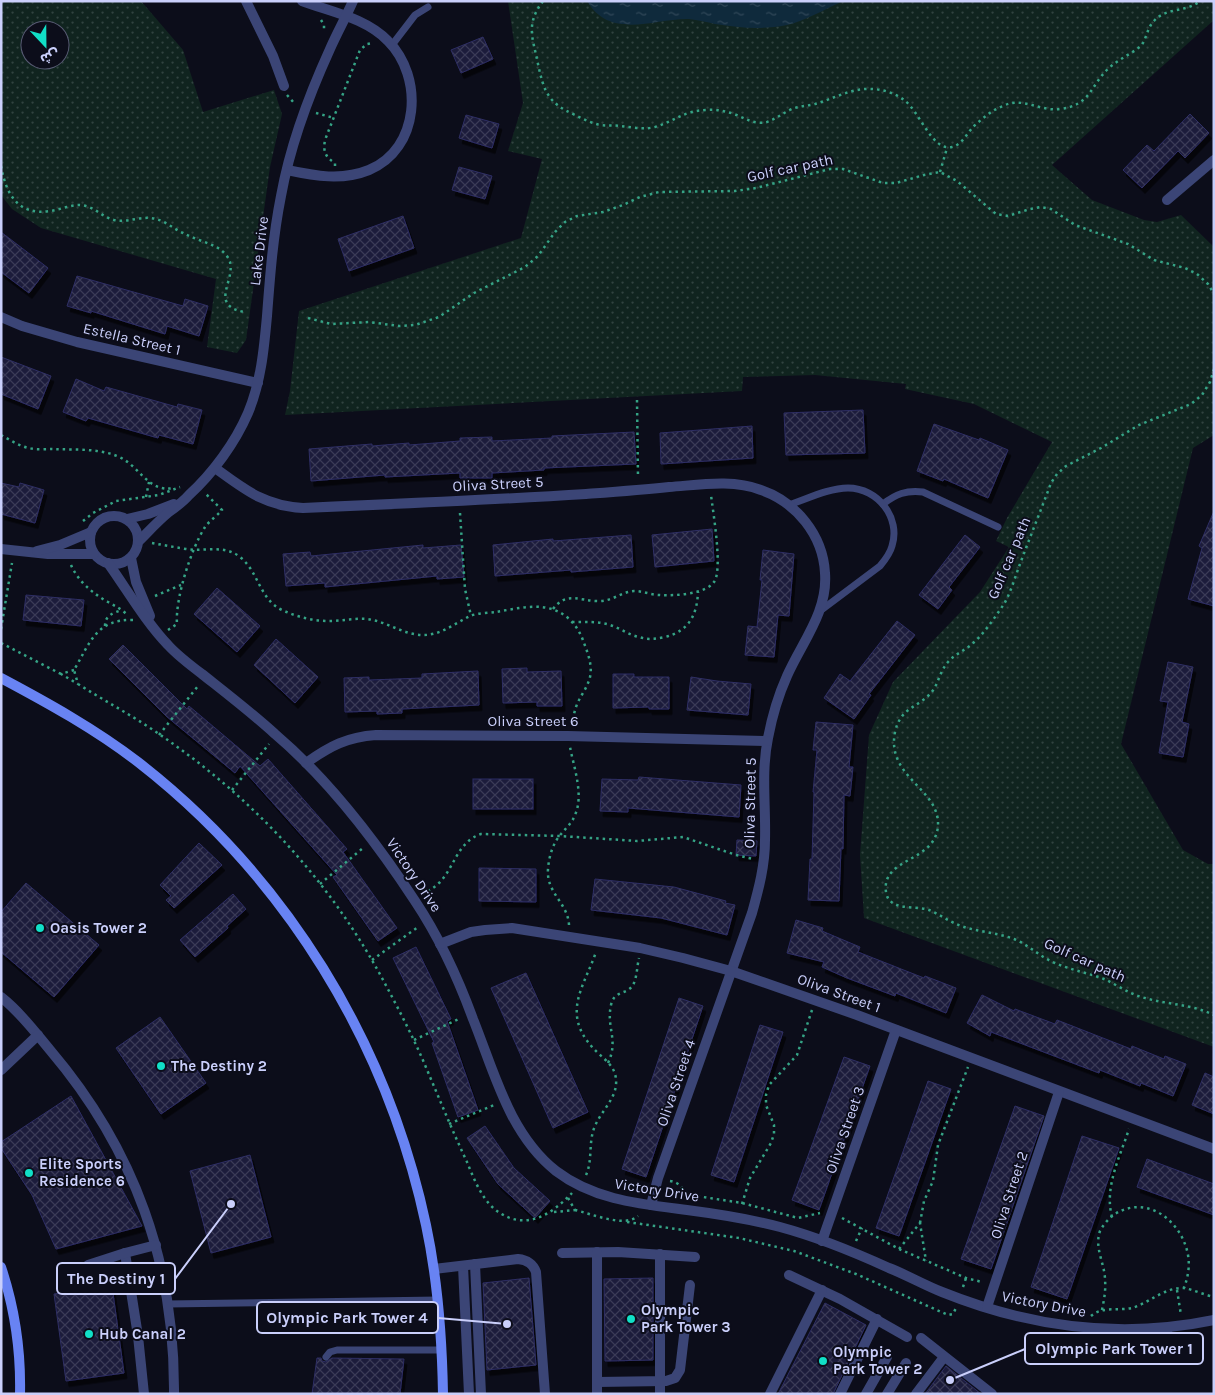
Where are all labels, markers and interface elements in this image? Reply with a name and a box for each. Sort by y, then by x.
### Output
north arrow [20,20,70,70]
text: ش [38,45,62,68]
street label: Golf car path [745,150,835,186]
street label: Lake Drive [246,215,272,287]
street label: Estella Street 1 [81,319,183,359]
street label: Oliva Street 5 [452,473,544,495]
street label: Golf car path [984,514,1034,602]
street label: Oliva Street 6 [487,712,579,730]
street label: Oliva Street 5 [740,757,760,849]
street label: Victory Drive [383,835,445,915]
place label: Oasis Tower 2 [50,919,147,937]
marker: Oasis Tower 2 [34,922,46,934]
street label: Golf car path [1041,934,1129,986]
street label: Oliva Street 1 [795,970,883,1016]
street label: Oliva Street 4 [653,1037,699,1129]
place label: The Destiny 2 [171,1057,267,1075]
marker: The Destiny 2 [155,1060,167,1072]
street label: Oliva Street 3 [822,1084,868,1176]
street label: Oliva Street 2 [986,1149,1032,1241]
place label: Elite Sports Residence 6 [39,1155,125,1190]
marker: Elite Sports Residence 6 [23,1167,35,1179]
street label: Victory Drive [613,1174,701,1206]
callout: The Destiny 1 [57,1263,175,1294]
text: The Destiny 1 [67,1269,165,1288]
street label: Victory Drive [1000,1287,1088,1321]
place label: Olympic Park Tower 3 [641,1301,730,1336]
callout: Olympic Park Tower 4 [257,1302,438,1333]
text: Olympic Park Tower 4 [266,1308,428,1327]
marker: Olympic Park Tower 3 [625,1313,637,1325]
place label: Hub Canal 2 [99,1325,186,1343]
marker: Hub Canal 2 [83,1328,95,1340]
callout: Olympic Park Tower 1 [1025,1333,1203,1364]
text: Olympic Park Tower 1 [1035,1339,1193,1358]
place label: Olympic Park Tower 2 [833,1343,922,1378]
marker: Olympic Park Tower 2 [817,1355,829,1367]

